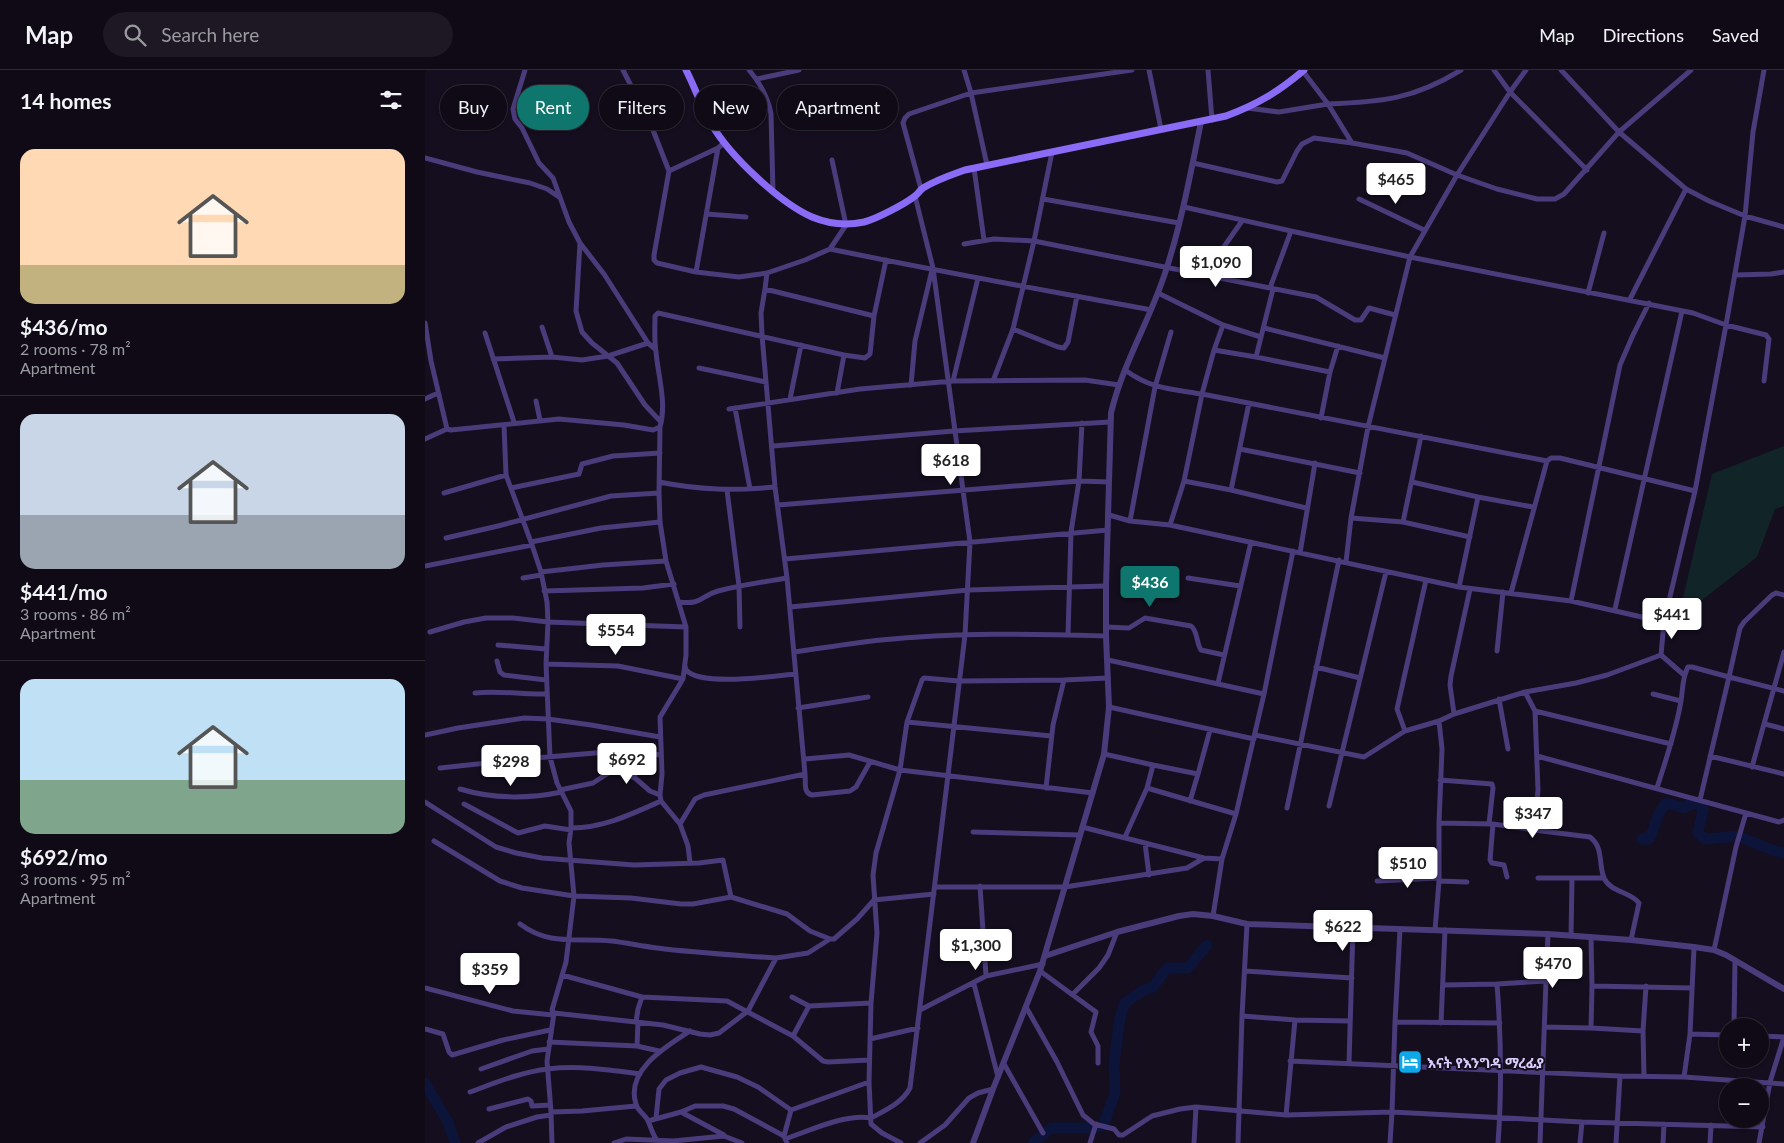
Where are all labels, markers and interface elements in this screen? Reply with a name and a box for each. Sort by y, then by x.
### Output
search box [103,12,453,57]
text: Map [25,20,73,49]
icon: search [121,21,149,49]
text: Search here [161,23,259,46]
text: Map [1539,24,1575,46]
text: Directions [1603,24,1684,46]
text: Saved [1712,24,1759,46]
chip: Buy [440,85,507,130]
chip: Rent [517,85,589,130]
chip: Filters [599,85,684,130]
chip: New [694,85,767,130]
chip: Apartment [777,85,898,130]
icon: filters [377,86,405,114]
text: 14 homes [20,88,111,113]
pin: $465 [1366,162,1426,205]
text: $465 [1377,169,1415,188]
icon: home [168,181,258,271]
pin: $1,090 [1175,246,1257,288]
text: $1,090 [1191,252,1241,271]
text: $436/mo [20,314,108,339]
text: 2 rooms · 78 m² [20,339,131,358]
text: Apartment [20,358,95,377]
pin: $618 [921,444,981,486]
icon: home [168,447,258,537]
text: $618 [932,450,970,469]
pin: $436 [1120,566,1180,608]
text: $436 [1131,572,1169,591]
text: $441/mo [20,579,108,604]
pin: $441 [1642,598,1702,640]
text: 3 rooms · 86 m² [20,604,131,623]
text: $441 [1653,604,1691,623]
pin: $554 [586,614,646,656]
text: $554 [597,620,635,639]
text: Apartment [20,623,95,642]
icon: home [168,712,258,802]
pin: $692 [597,742,657,785]
pin: $298 [481,744,541,787]
text: $692 [608,749,646,768]
text: $298 [492,751,530,770]
pin: $347 [1503,796,1563,839]
text: $347 [1514,803,1552,822]
text: $692/mo [20,844,108,869]
pin: $510 [1378,846,1438,889]
text: $510 [1389,853,1427,872]
text: 3 rooms · 95 m² [20,869,131,888]
text: Apartment [20,888,95,907]
pin: $622 [1313,910,1373,952]
text: $622 [1324,916,1362,935]
pin: $1,300 [935,928,1017,971]
text: $1,300 [951,935,1001,954]
pin: $470 [1523,946,1583,989]
pin: $359 [460,952,520,995]
text: $470 [1534,953,1572,972]
text: $359 [471,959,509,978]
map controls [1719,1018,1769,1128]
button: + [1719,1018,1769,1068]
hotel icon: እናት የእንግዳ ማረፊያ [1397,1049,1423,1075]
place label: እናት የእንግዳ ማረፊያ [1427,1054,1544,1071]
button: − [1719,1078,1769,1128]

